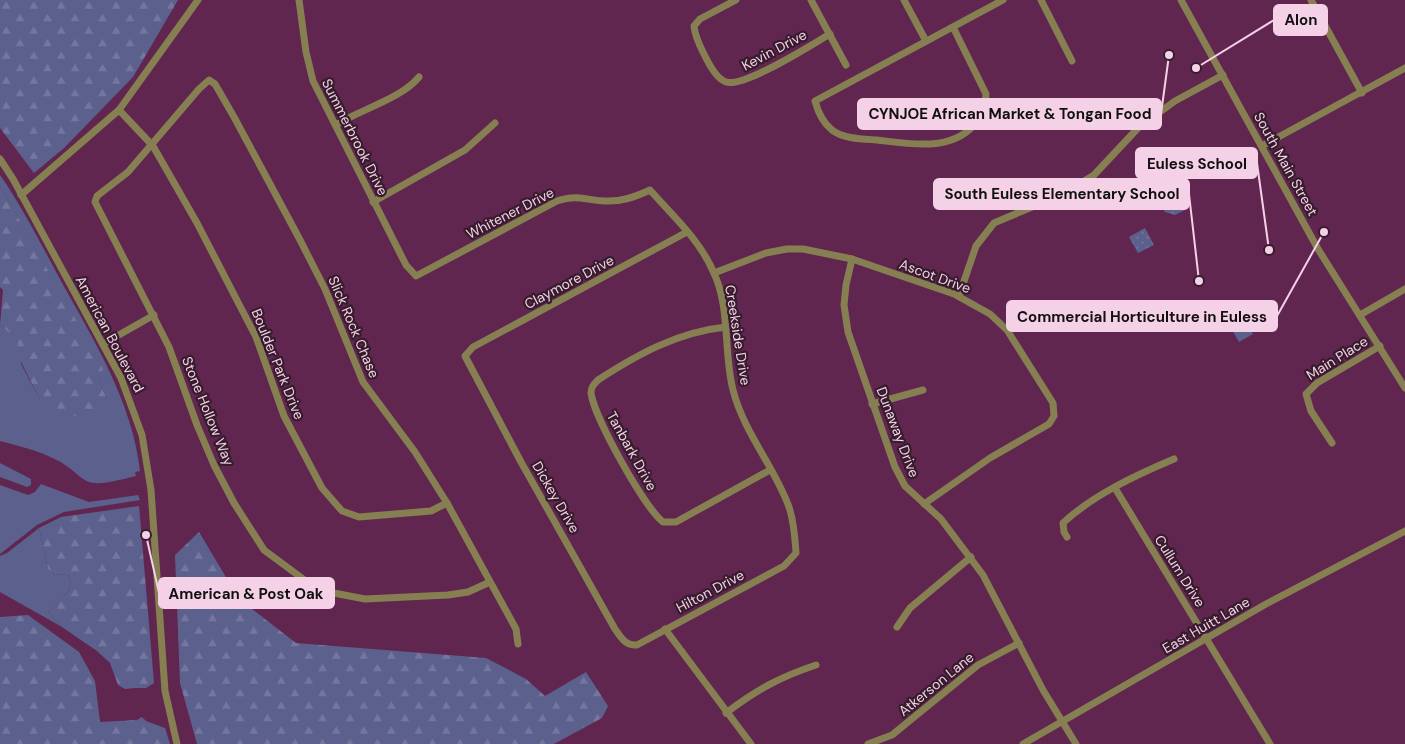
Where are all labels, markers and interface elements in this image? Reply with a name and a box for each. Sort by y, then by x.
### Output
callout: Alon [1274,5,1327,35]
text: Alon [1284,10,1318,30]
street label: Kevin Drive [738,25,810,75]
street label: Summerbrook Drive [318,76,392,198]
callout: CYNJOE African Market & Tongan Food [858,99,1161,129]
text: CYNJOE African Market & Tongan Food [868,104,1152,124]
street label: South Main Street [1250,109,1322,219]
callout: Euless School [1136,148,1257,178]
text: Euless School [1147,154,1247,174]
callout: South Euless Elementary School [934,179,1189,209]
street label: Whitener Drive [463,183,557,243]
text: South Euless Elementary School [944,184,1180,204]
street label: Claymore Drive [521,251,617,313]
street label: Ascot Drive [897,255,973,297]
street label: American Boulevard [72,273,148,395]
street label: Slick Rock Chase [324,273,384,381]
street label: Creekside Drive [721,283,755,387]
callout: Commercial Horticulture in Euless [1007,301,1277,331]
street label: Boulder Park Drive [248,306,308,422]
text: Commercial Horticulture in Euless [1017,307,1267,327]
street label: Main Place [1303,332,1371,384]
street label: Stone Hollow Way [178,354,238,468]
street label: Dunaway Drive [872,384,924,480]
street label: Tanbark Drive [603,408,661,494]
street label: Dickey Drive [528,458,584,536]
street label: Cullum Drive [1151,532,1209,610]
street label: Hilton Drive [673,566,747,616]
callout: American & Post Oak [159,578,334,608]
text: American & Post Oak [169,584,324,604]
street label: East Huitt Lane [1159,593,1253,657]
street label: Atkerson Lane [895,648,977,720]

